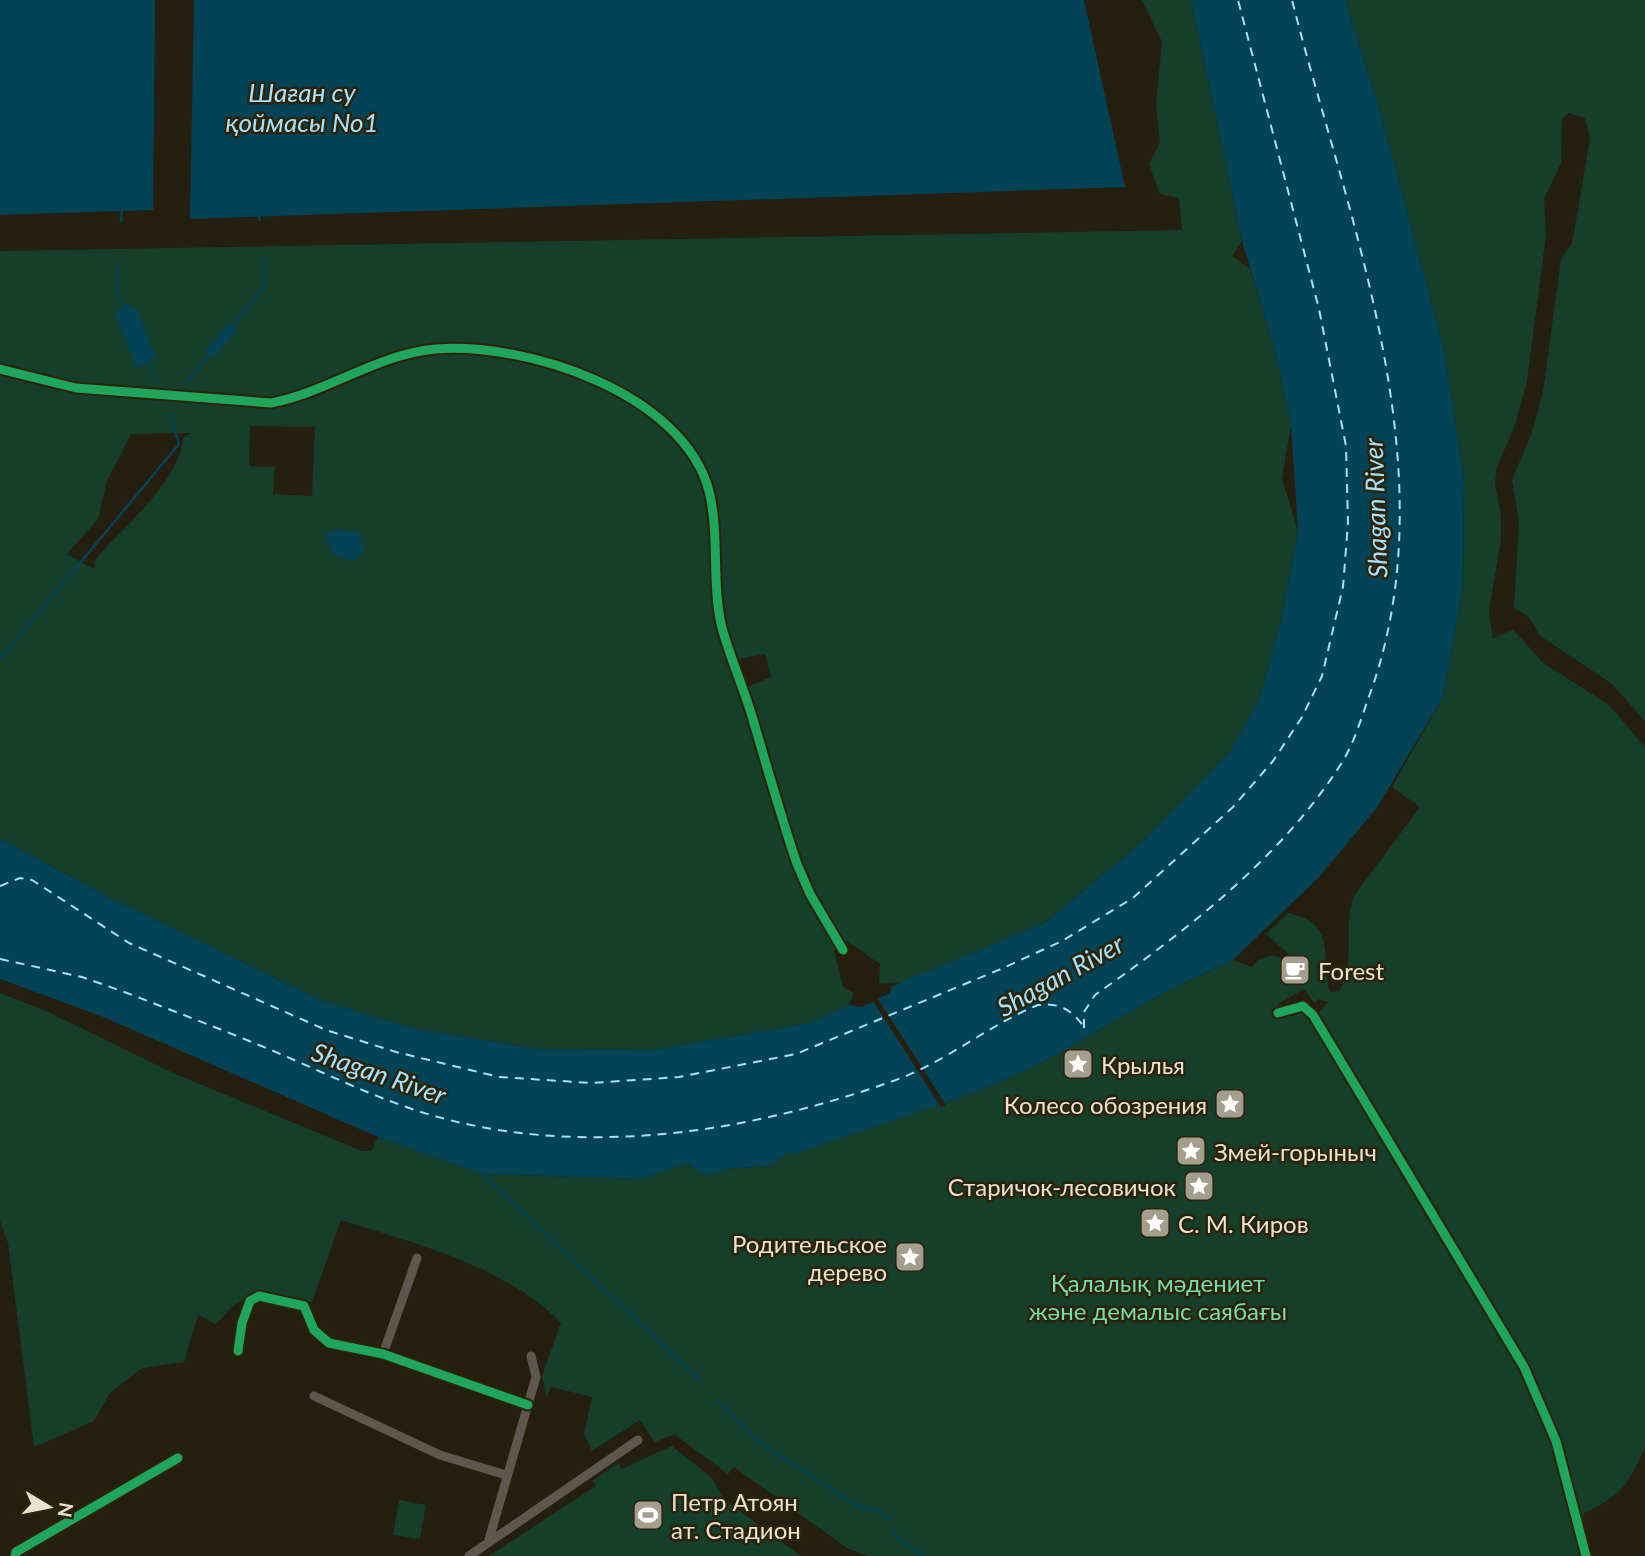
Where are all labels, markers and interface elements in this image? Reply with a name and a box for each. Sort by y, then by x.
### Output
water label: Шаған су қоймасы No1 [225,76,379,138]
water label: Shagan River [1357,436,1393,578]
water label: Shagan River [991,927,1130,1023]
cafe icon: Forest [1278,953,1312,987]
place label: Forest [1318,956,1384,985]
water label: Shagan River [308,1035,451,1111]
place icon: Крылья [1061,1047,1095,1081]
place label: Крылья [1101,1050,1185,1079]
place icon: Колесо обозрения [1213,1087,1247,1121]
place label: Колесо обозрения [1004,1090,1207,1119]
place icon: Змей-горыныч [1174,1134,1208,1168]
place label: Змей-горыныч [1214,1137,1377,1166]
place icon: Старичок-лесовичок [1182,1169,1216,1203]
place label: Старичок-лесовичок [948,1172,1177,1201]
place icon: С. М. Киров [1138,1206,1172,1240]
place label: С. М. Киров [1178,1209,1309,1238]
place label: Родительское дерево [732,1229,887,1286]
place icon: Родительское дерево [893,1240,927,1274]
park label: Қалалық мәдениет және демалыс саябағы [1029,1268,1287,1325]
north arrow [14,1472,84,1542]
place label: Петр Атоян ат. Стадион [671,1487,801,1544]
sports icon: Петр Атоян ат. Стадион [631,1498,665,1532]
text: N [54,1501,79,1519]

